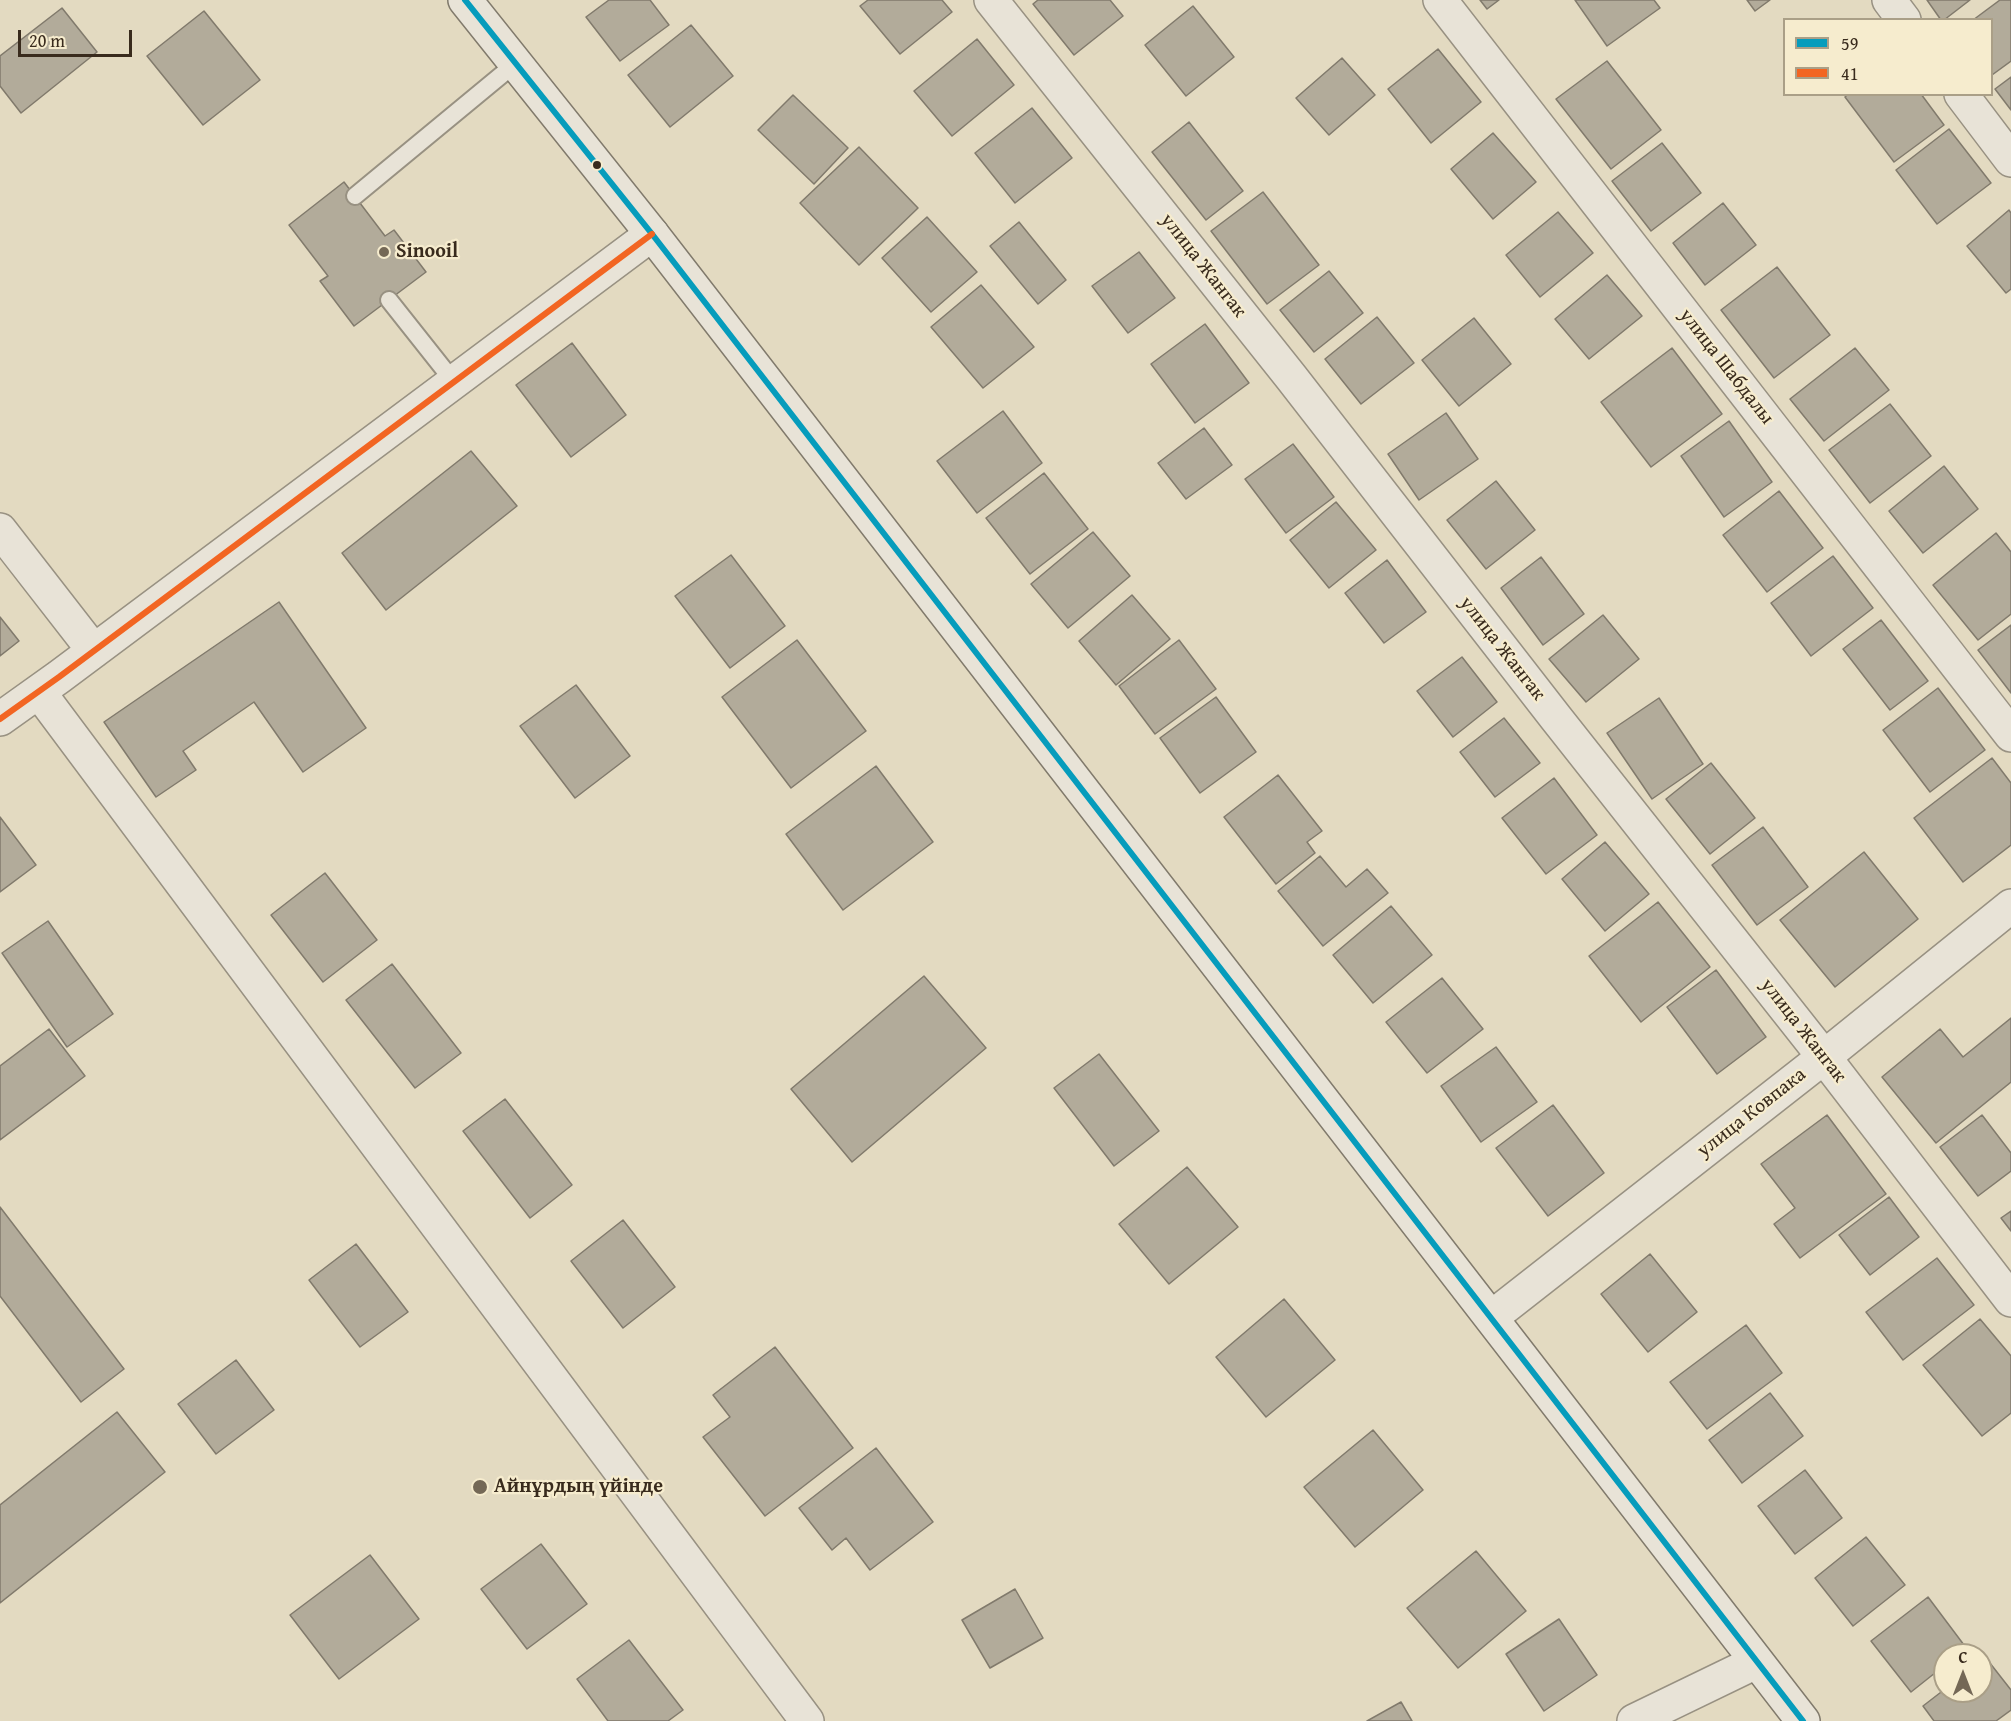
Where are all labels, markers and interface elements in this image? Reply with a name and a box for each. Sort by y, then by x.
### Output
scale bar [21,18,135,56]
legend [1783,18,1993,96]
text: 20 m [29,27,65,54]
text: 59 [1841,30,1858,57]
text: 41 [1841,60,1858,87]
unlabelled marker [591,159,603,171]
street label: улица Жангак [1155,209,1251,323]
place label: Sinooil [396,240,458,264]
marker: Sinooil [377,245,391,259]
street label: улица Шабдалы [1673,304,1779,430]
street label: улица Жангак [1454,592,1550,706]
street label: улица Жангак [1755,974,1851,1088]
street label: улица Ковпака [1693,1063,1811,1163]
place label: Айнұрдың үйінде [494,1475,663,1499]
marker: Айнұрдың үйінде [471,1478,489,1496]
north arrow [1933,1643,1993,1703]
text: С [1958,1645,1968,1669]

